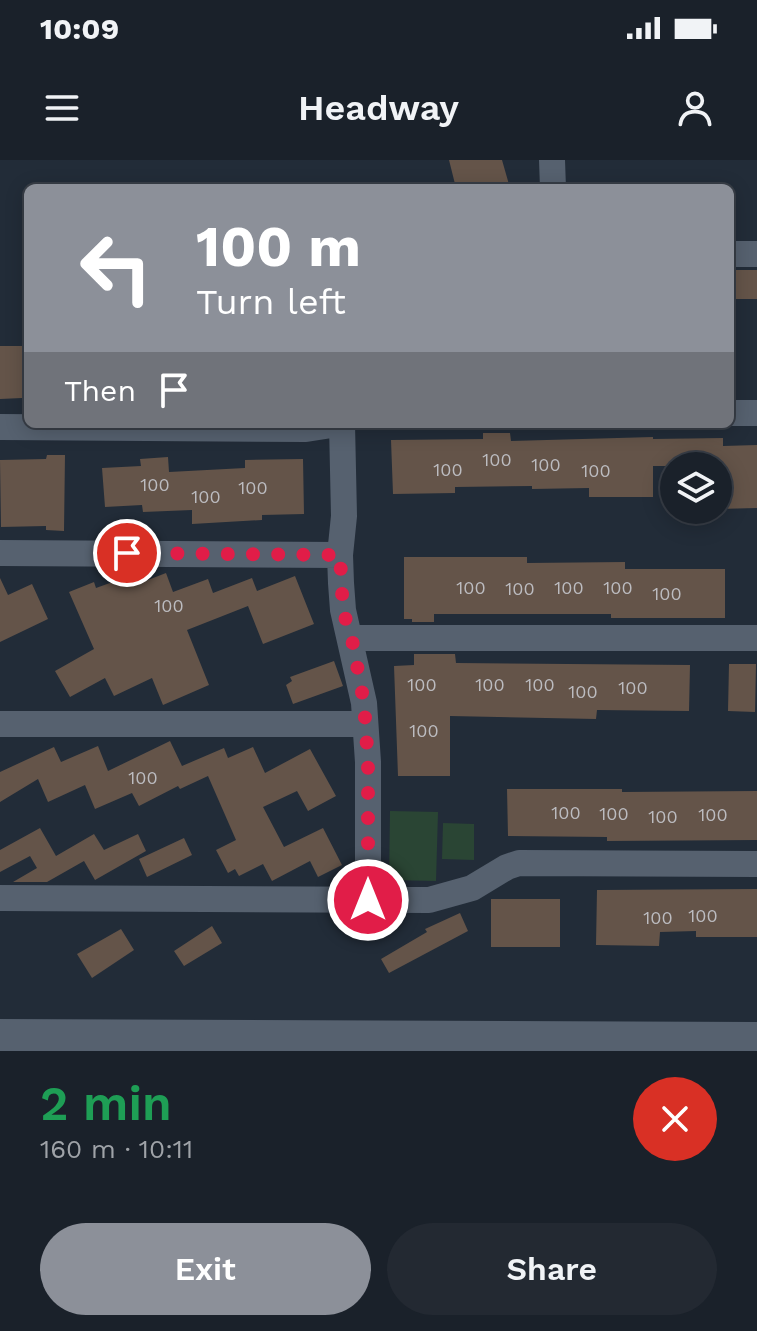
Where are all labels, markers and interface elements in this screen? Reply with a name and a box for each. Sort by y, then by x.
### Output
text: 10:09 [40,11,119,46]
icon: menu [40,86,84,130]
icon: person [673,86,717,130]
text: Headway [298,87,459,129]
text: 100 m [196,214,361,280]
icon: left [64,216,168,320]
text: Turn left [196,281,346,323]
icon: arrive [152,368,196,412]
text: Then [64,373,136,408]
house number: 100 [482,449,512,470]
map controls [660,452,732,524]
button: layers [660,452,732,524]
house number: 100 [531,454,561,475]
house number: 100 [433,459,463,480]
house number: 100 [581,460,611,481]
house number: 100 [140,474,170,495]
house number: 100 [238,477,268,498]
house number: 100 [191,486,221,507]
pin [93,519,161,587]
icon: arrive [105,531,149,575]
house number: 100 [456,577,486,598]
house number: 100 [554,577,584,598]
house number: 100 [603,577,633,598]
house number: 100 [505,578,535,599]
house number: 100 [652,583,682,604]
house number: 100 [154,595,184,616]
house number: 100 [407,674,437,695]
house number: 100 [475,674,505,695]
house number: 100 [525,674,555,695]
house number: 100 [618,677,648,698]
house number: 100 [568,681,598,702]
house number: 100 [409,720,439,741]
house number: 100 [128,767,158,788]
house number: 100 [551,802,581,823]
house number: 100 [599,803,629,824]
house number: 100 [698,804,728,825]
house number: 100 [648,806,678,827]
position arrow [326,858,410,942]
house number: 100 [688,905,718,926]
house number: 100 [643,907,673,928]
text: 2 min [40,1075,172,1132]
button: close [633,1077,717,1161]
text: 160 m · 10:11 [40,1134,193,1164]
button: Exit [40,1223,371,1315]
button: Share [387,1223,717,1315]

